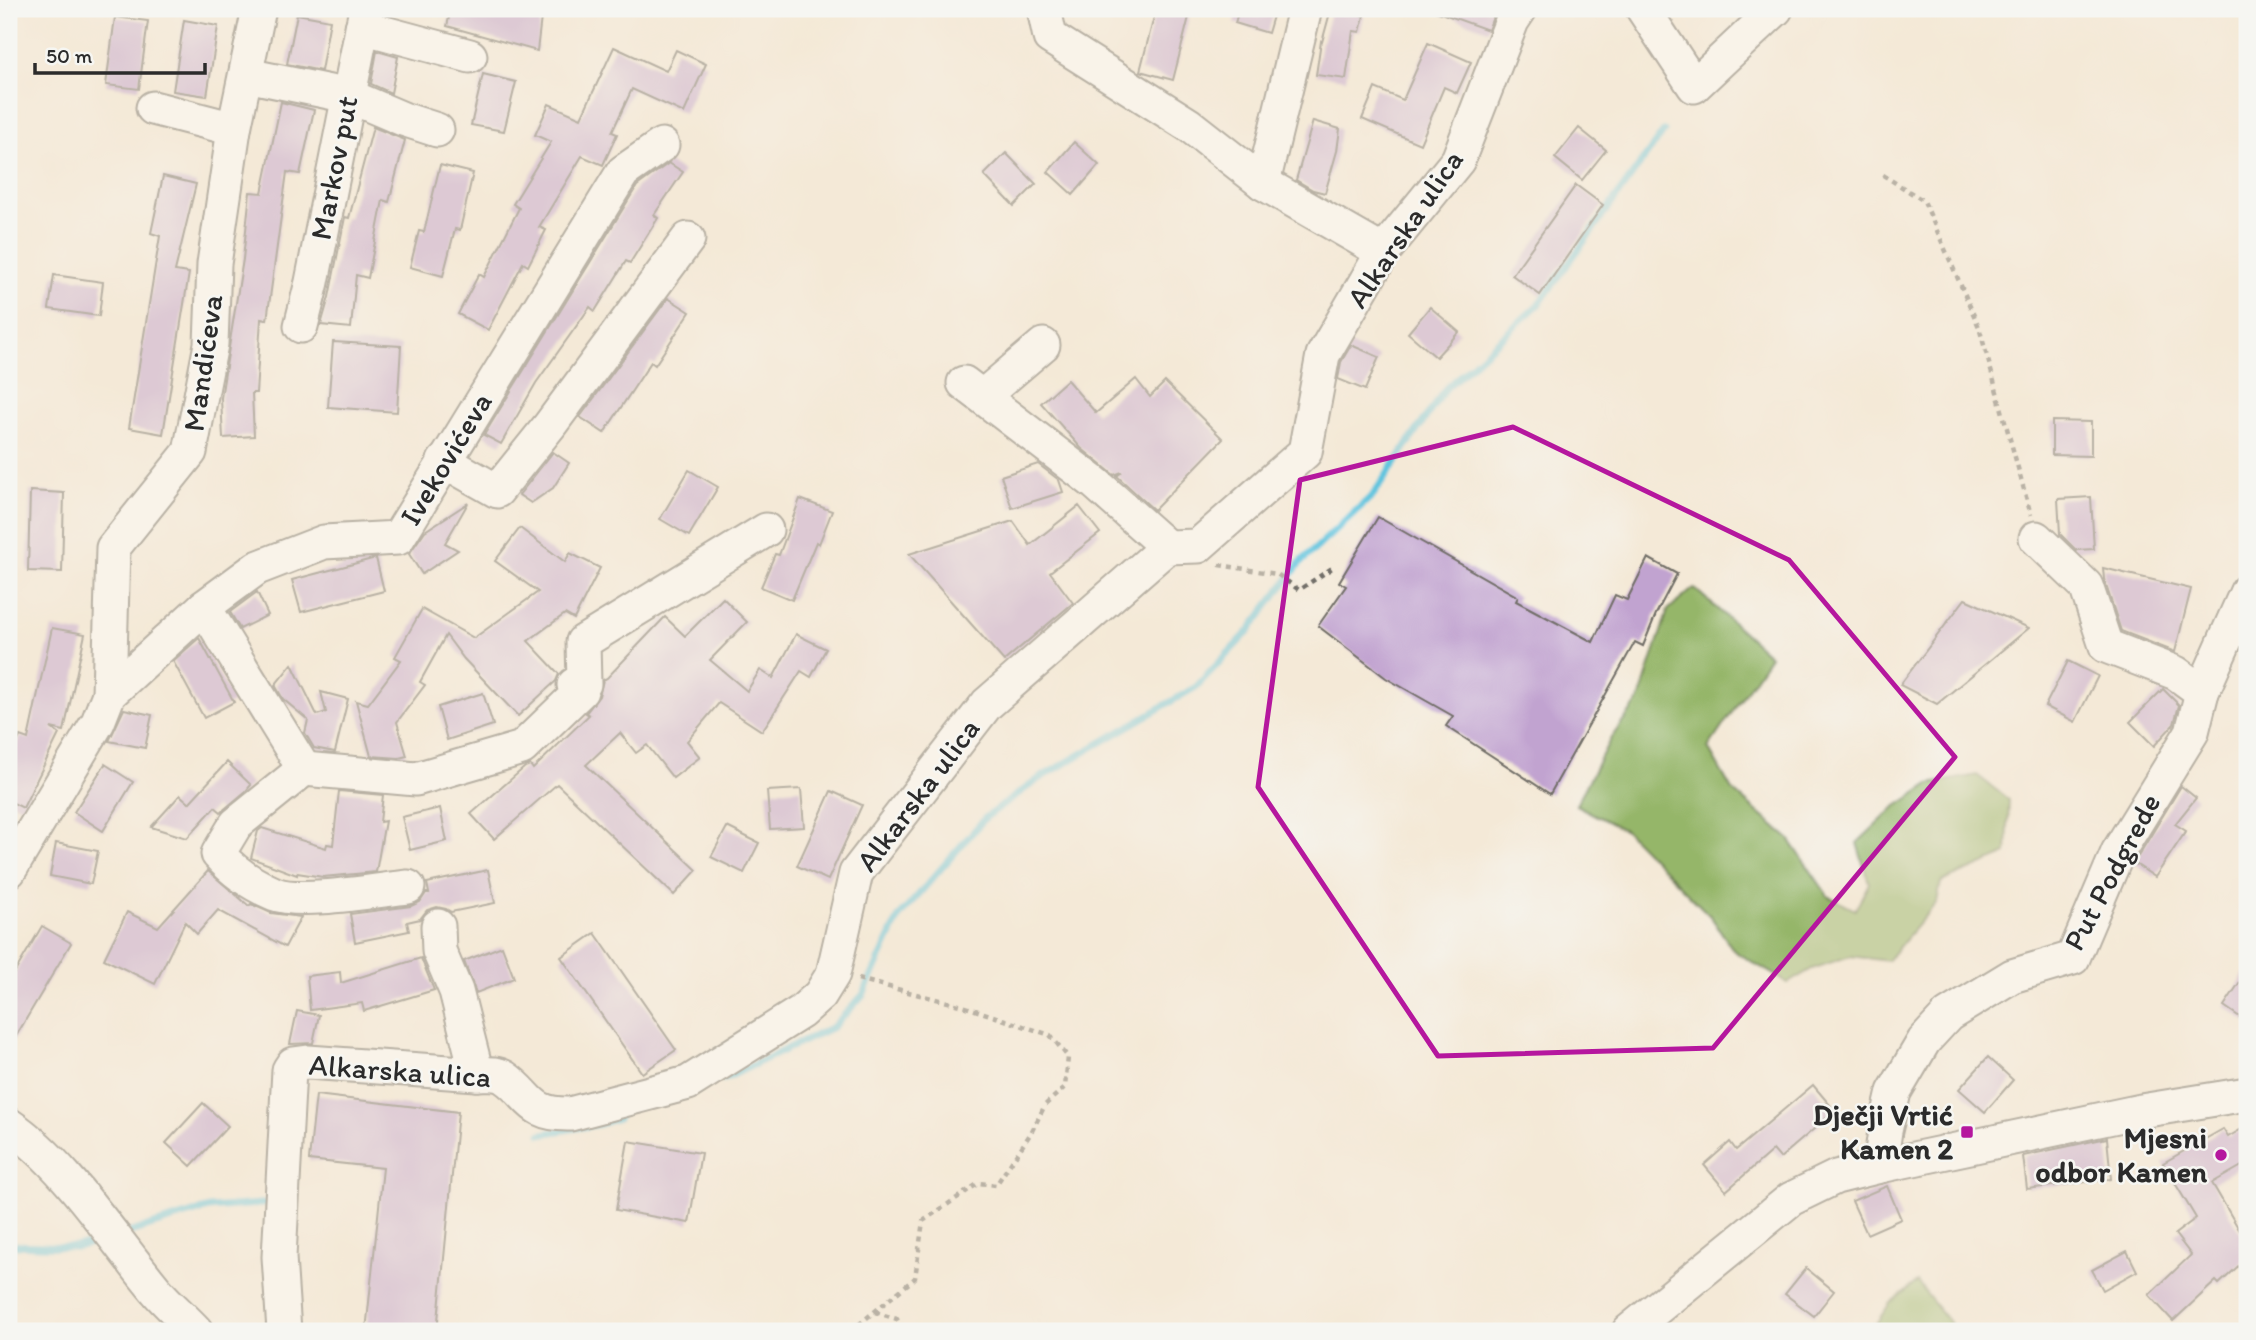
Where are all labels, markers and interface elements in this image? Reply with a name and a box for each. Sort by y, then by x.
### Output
scale bar [35,32,205,76]
text: 50 m [46,43,93,68]
street label: Markov put [301,93,366,243]
street label: Alkarska ulica [1338,143,1471,315]
street label: Mandićeva [175,292,230,434]
street label: Ivekovićeva [391,385,500,532]
street label: Alkarska ulica [848,711,987,879]
street label: Put Podgrede [2055,787,2168,957]
street label: Alkarska ulica [308,1046,493,1095]
place label: Dječji Vrtić Kamen 2 [1813,1096,1953,1167]
place label: Mjesni odbor Kamen [2035,1119,2208,1190]
marker: Dječji Vrtić Kamen 2 [1959,1124,1975,1140]
marker: Mjesni odbor Kamen [2213,1147,2229,1163]

